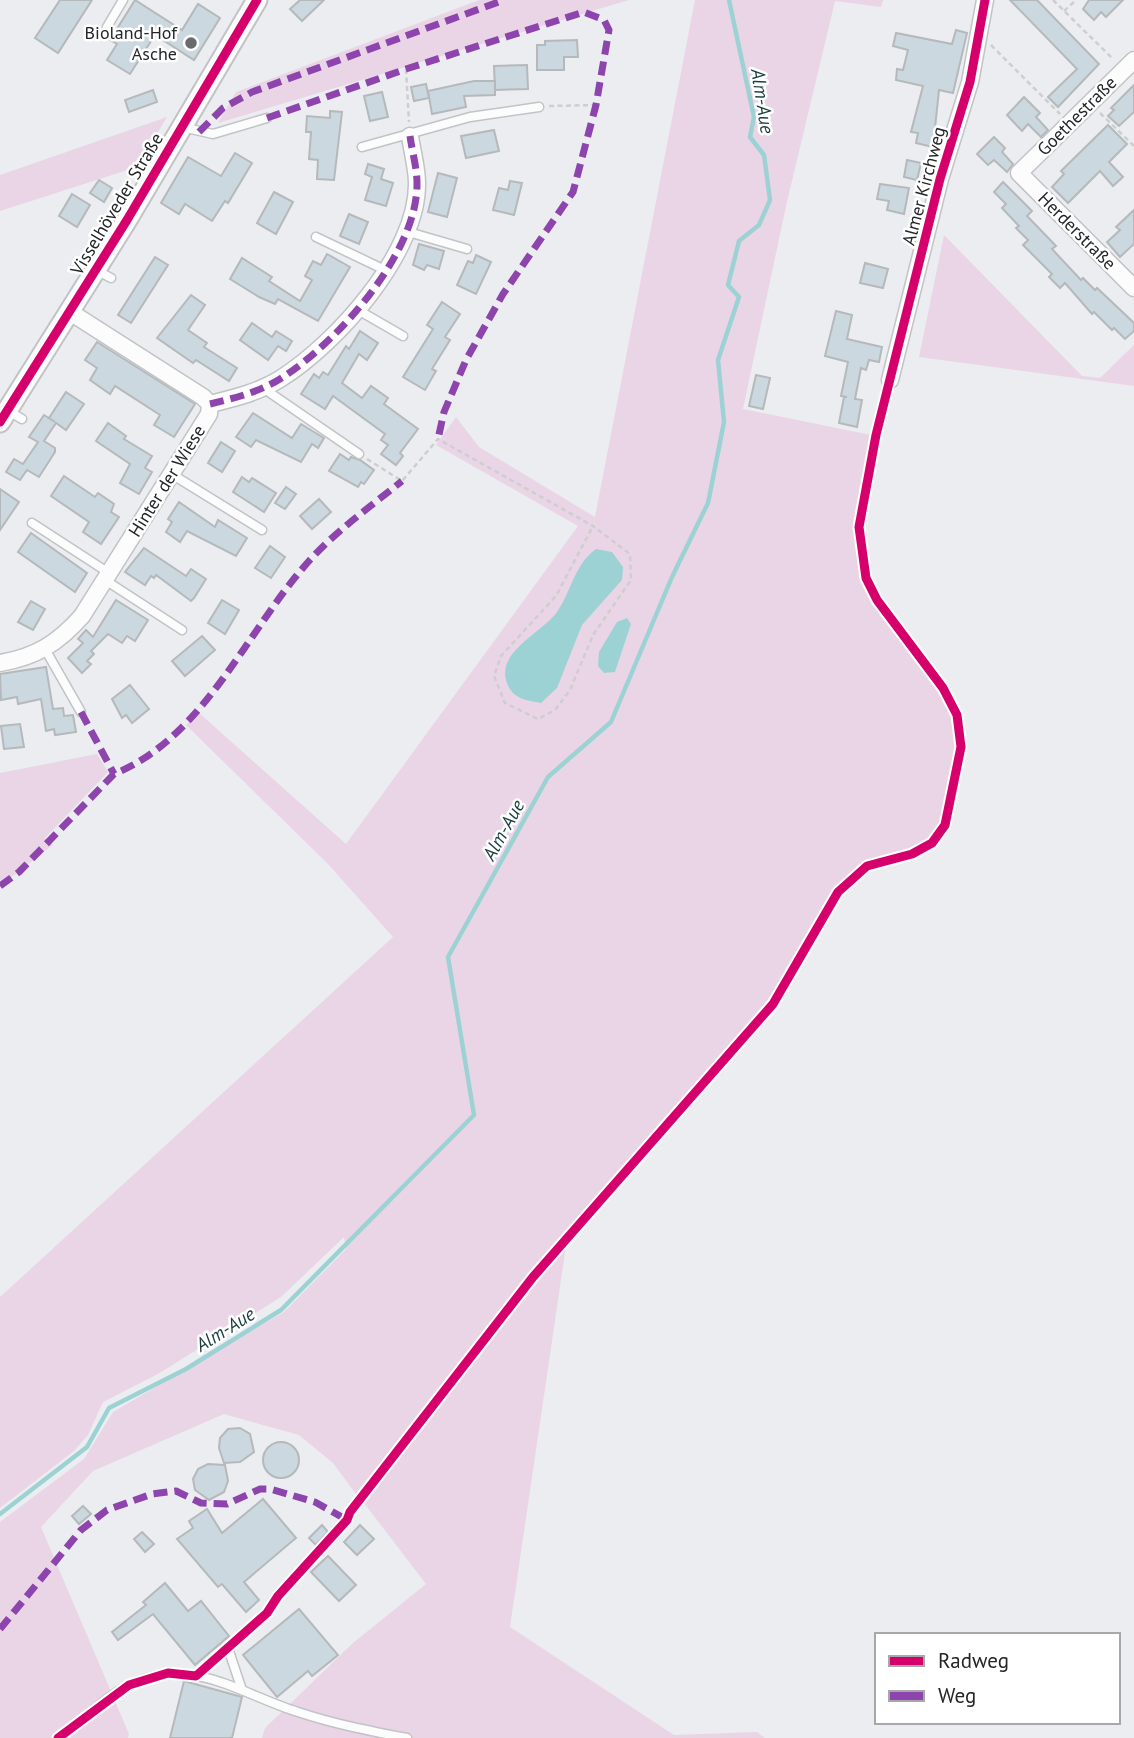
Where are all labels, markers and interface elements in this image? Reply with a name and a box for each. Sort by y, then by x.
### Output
place label: Bioland-Hof Asche [85,21,178,65]
marker: Bioland-Hof Asche [183,35,199,51]
water label: Alm-Aue [746,66,780,136]
street label: Goethestraße [1032,71,1121,160]
street label: Almer Kirchweg [897,124,950,248]
street label: Visselhöveder Straße [65,128,168,280]
street label: Herderstraße [1034,187,1121,274]
street label: Hinter der Wiese [123,420,210,541]
water label: Alm-Aue [476,795,530,865]
water label: Alm-Aue [190,1301,259,1357]
legend [875,1633,1120,1724]
text: Radweg [938,1647,1009,1674]
text: Weg [938,1682,976,1709]

